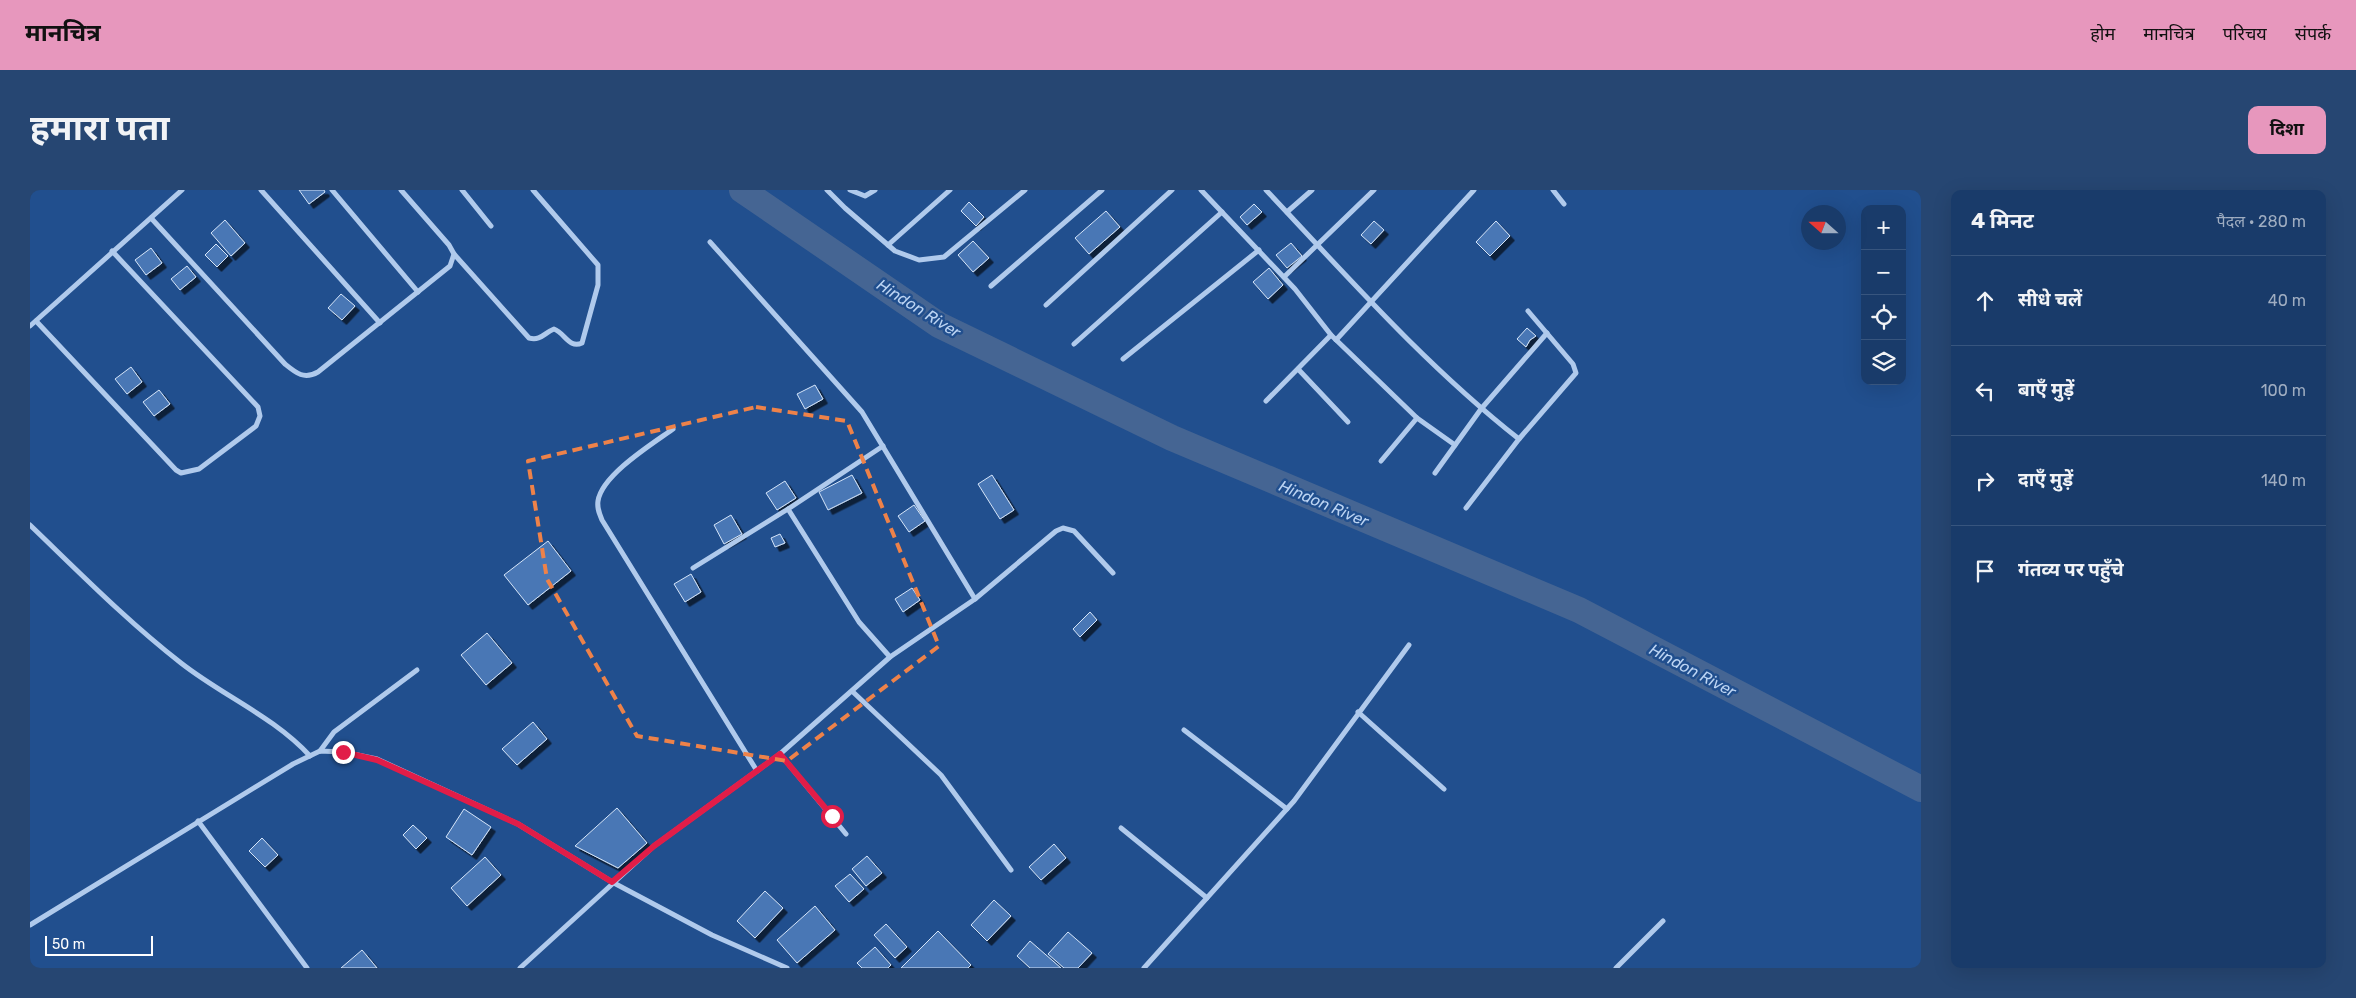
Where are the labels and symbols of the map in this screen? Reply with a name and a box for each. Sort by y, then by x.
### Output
north arrow [1801,205,1846,250]
water label: Hindon River [873,275,965,342]
water label: Hindon River [1276,476,1372,531]
water label: Hindon River [1646,640,1740,702]
route end [332,741,355,764]
route start [821,805,844,828]
scale bar [45,933,152,956]

